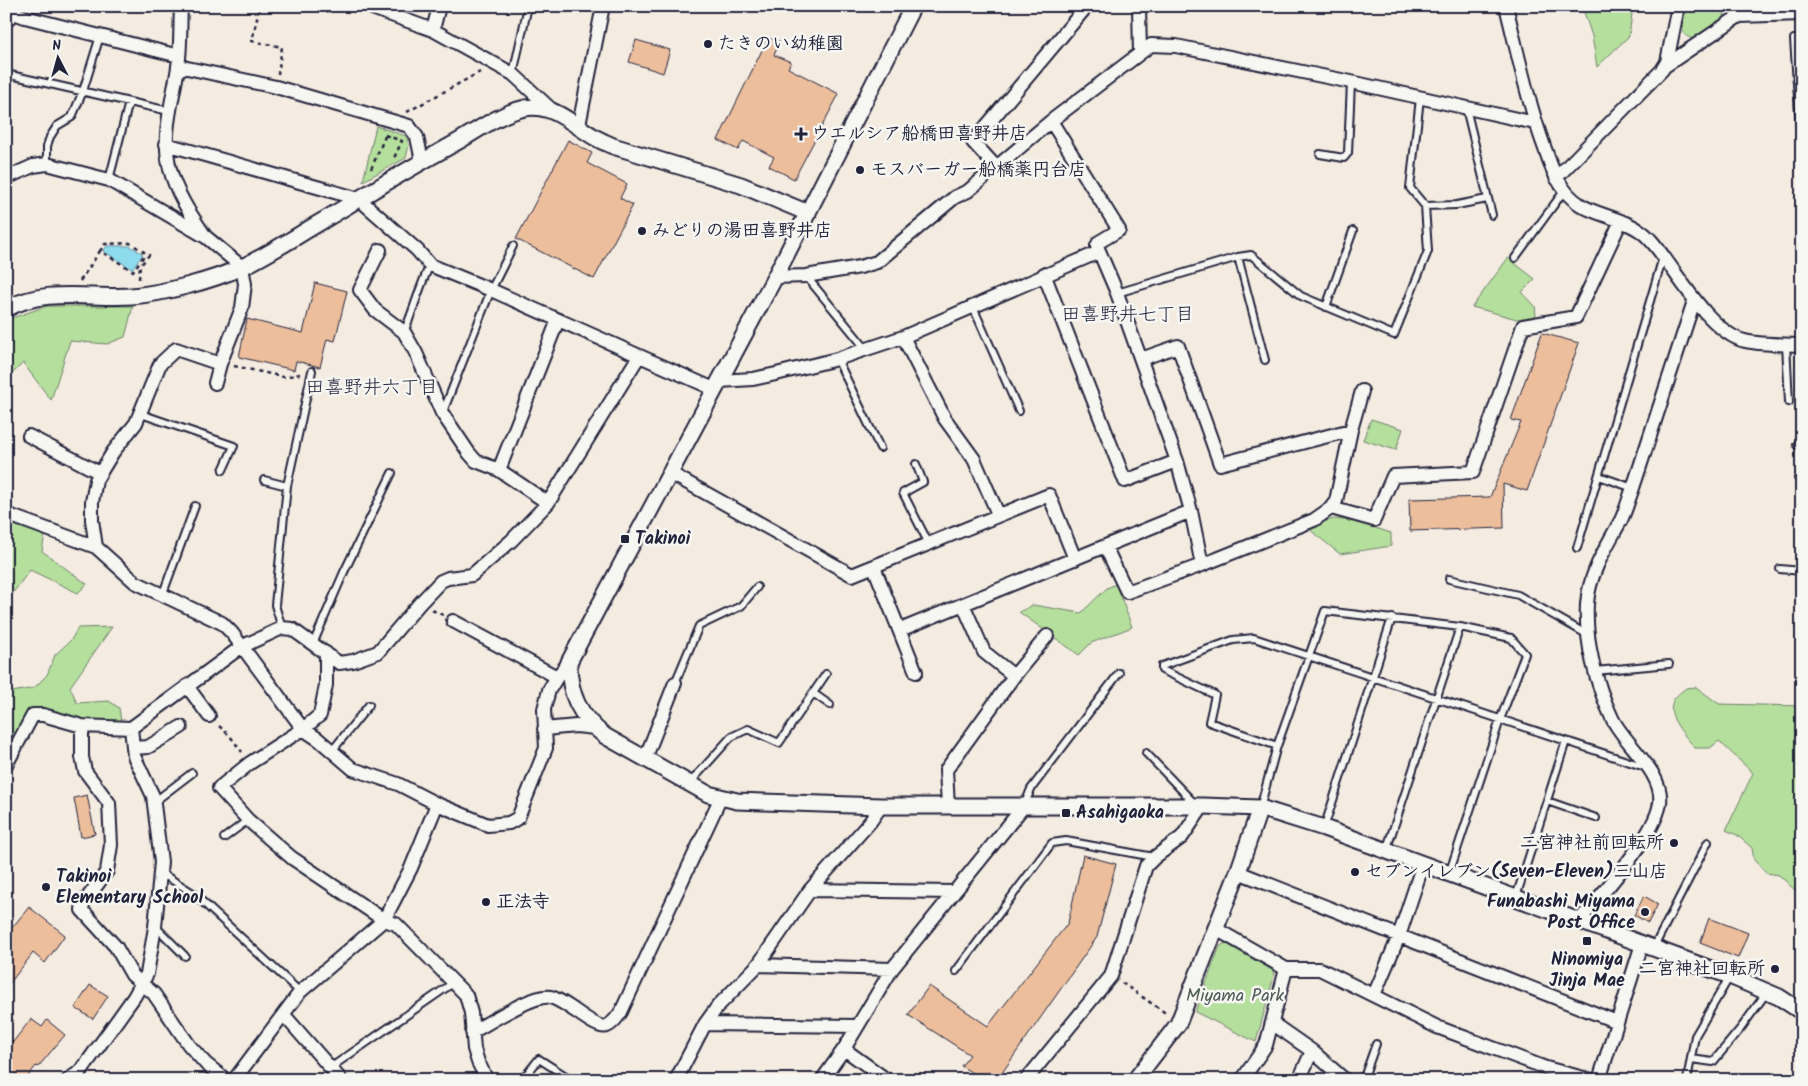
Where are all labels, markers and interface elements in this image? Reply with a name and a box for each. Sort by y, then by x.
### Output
place label: たきのい幼稚園 [718,30,844,59]
north arrow [32,32,82,82]
text: N [51,35,62,57]
marker: たきのい幼稚園 [702,38,714,50]
place label: ウエルシア船橋田喜野井店 [811,120,1027,149]
marker: ウエルシア船橋田喜野井店 [795,128,807,140]
place label: モスバーガー船橋薬円台店 [870,156,1086,185]
marker: モスバーガー船橋薬円台店 [854,164,866,176]
place label: みどりの湯田喜野井店 [652,217,832,246]
marker: みどりの湯田喜野井店 [636,225,648,237]
district label: 田喜野井七丁目 [1061,300,1195,330]
district label: 田喜野井六丁目 [305,373,439,403]
place label: Takinoi [635,525,691,554]
marker: Takinoi [619,533,631,545]
place label: Asahigaoka [1076,799,1164,828]
marker: Asahigaoka [1060,807,1072,819]
place label: 二宮神社前回転所 [1520,829,1664,858]
marker: 二宮神社前回転所 [1668,837,1680,849]
place label: セブンイレブン(Seven-Eleven)三山店 [1365,858,1668,887]
place label: Takinoi Elementary School [56,863,203,913]
marker: セブンイレブン(Seven-Eleven)三山店 [1349,866,1361,878]
marker: Takinoi Elementary School [40,881,52,893]
place label: 正法寺 [496,888,550,917]
place label: Funabashi Miyama Post Office [1487,888,1635,938]
marker: 正法寺 [480,896,492,908]
marker: Funabashi Miyama Post Office [1639,906,1651,918]
marker: Ninomiya Jinja Mae [1581,935,1593,947]
place label: Ninomiya Jinja Mae [1549,946,1625,996]
place label: 二宮神社回転所 [1639,955,1765,984]
marker: 二宮神社回転所 [1769,963,1781,975]
park label: Miyama Park [1186,982,1285,1011]

